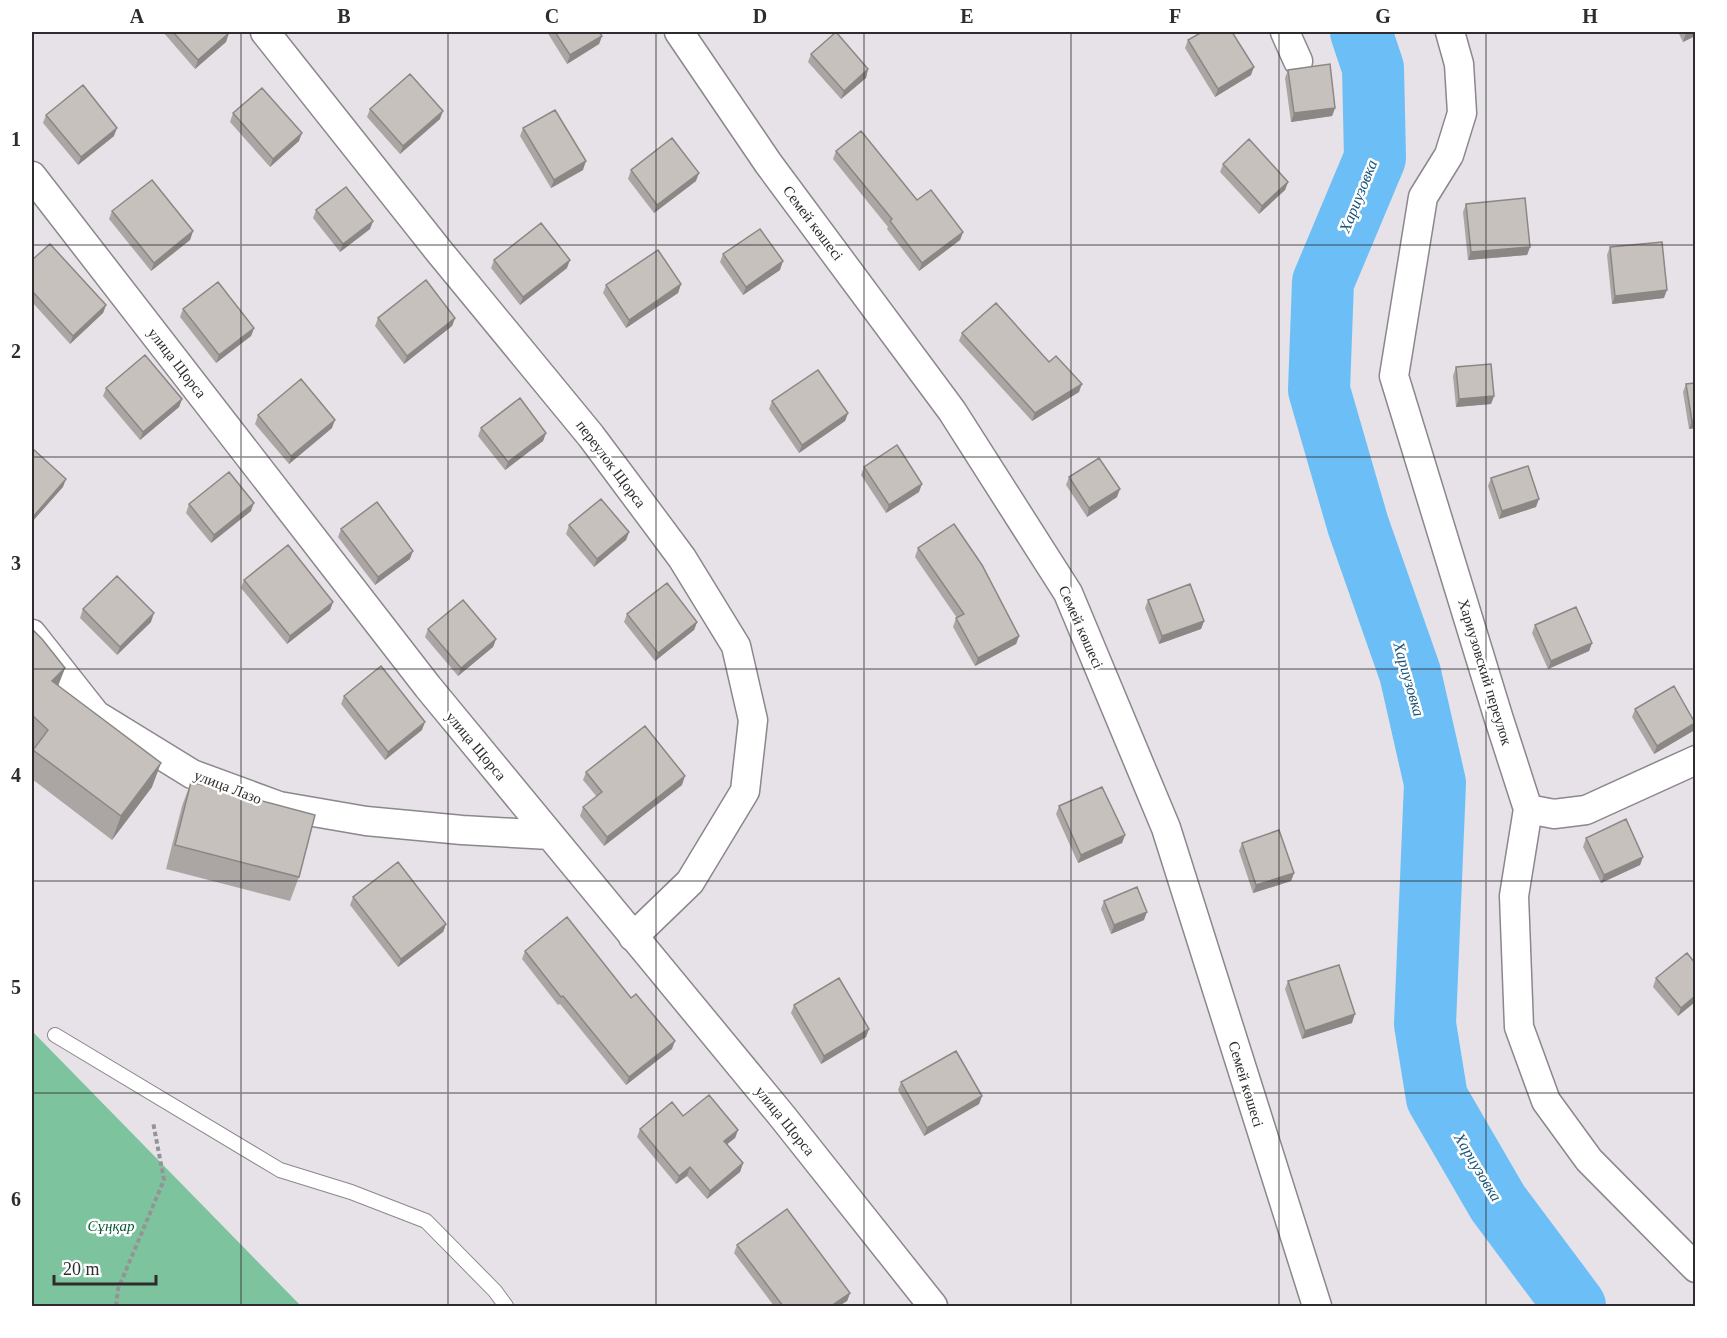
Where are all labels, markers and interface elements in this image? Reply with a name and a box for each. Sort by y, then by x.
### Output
text: A [130,5,145,27]
text: B [337,5,351,27]
text: C [545,5,559,27]
text: D [753,5,767,27]
text: E [960,5,974,27]
text: F [1169,5,1181,27]
text: G [1375,5,1391,27]
text: H [1582,5,1598,27]
text: 1 [11,128,21,150]
water label: Хариузовка [1335,157,1381,236]
street label: Семей көшесі [780,183,846,263]
street label: улица Щорса [145,325,210,401]
text: 2 [11,340,21,362]
street label: переулок Щорса [573,417,649,511]
text: 3 [11,552,21,574]
street label: Семей көшесі [1056,583,1106,671]
street label: Хариузовский переулок [1455,597,1515,748]
water label: Хариузовка [1389,639,1428,718]
street label: улица Щорса [443,709,509,784]
text: 4 [11,764,21,786]
street label: улица Лазо [192,767,264,807]
text: 5 [11,976,21,998]
street label: Семей көшесі [1225,1039,1267,1129]
street label: улица Щорса [752,1083,818,1159]
water label: Хариузовка [1450,1129,1505,1205]
text: 6 [11,1188,21,1210]
park label: Сұңқар [88,1218,135,1234]
scale bar [54,1248,156,1286]
text: 20 m [63,1259,100,1279]

